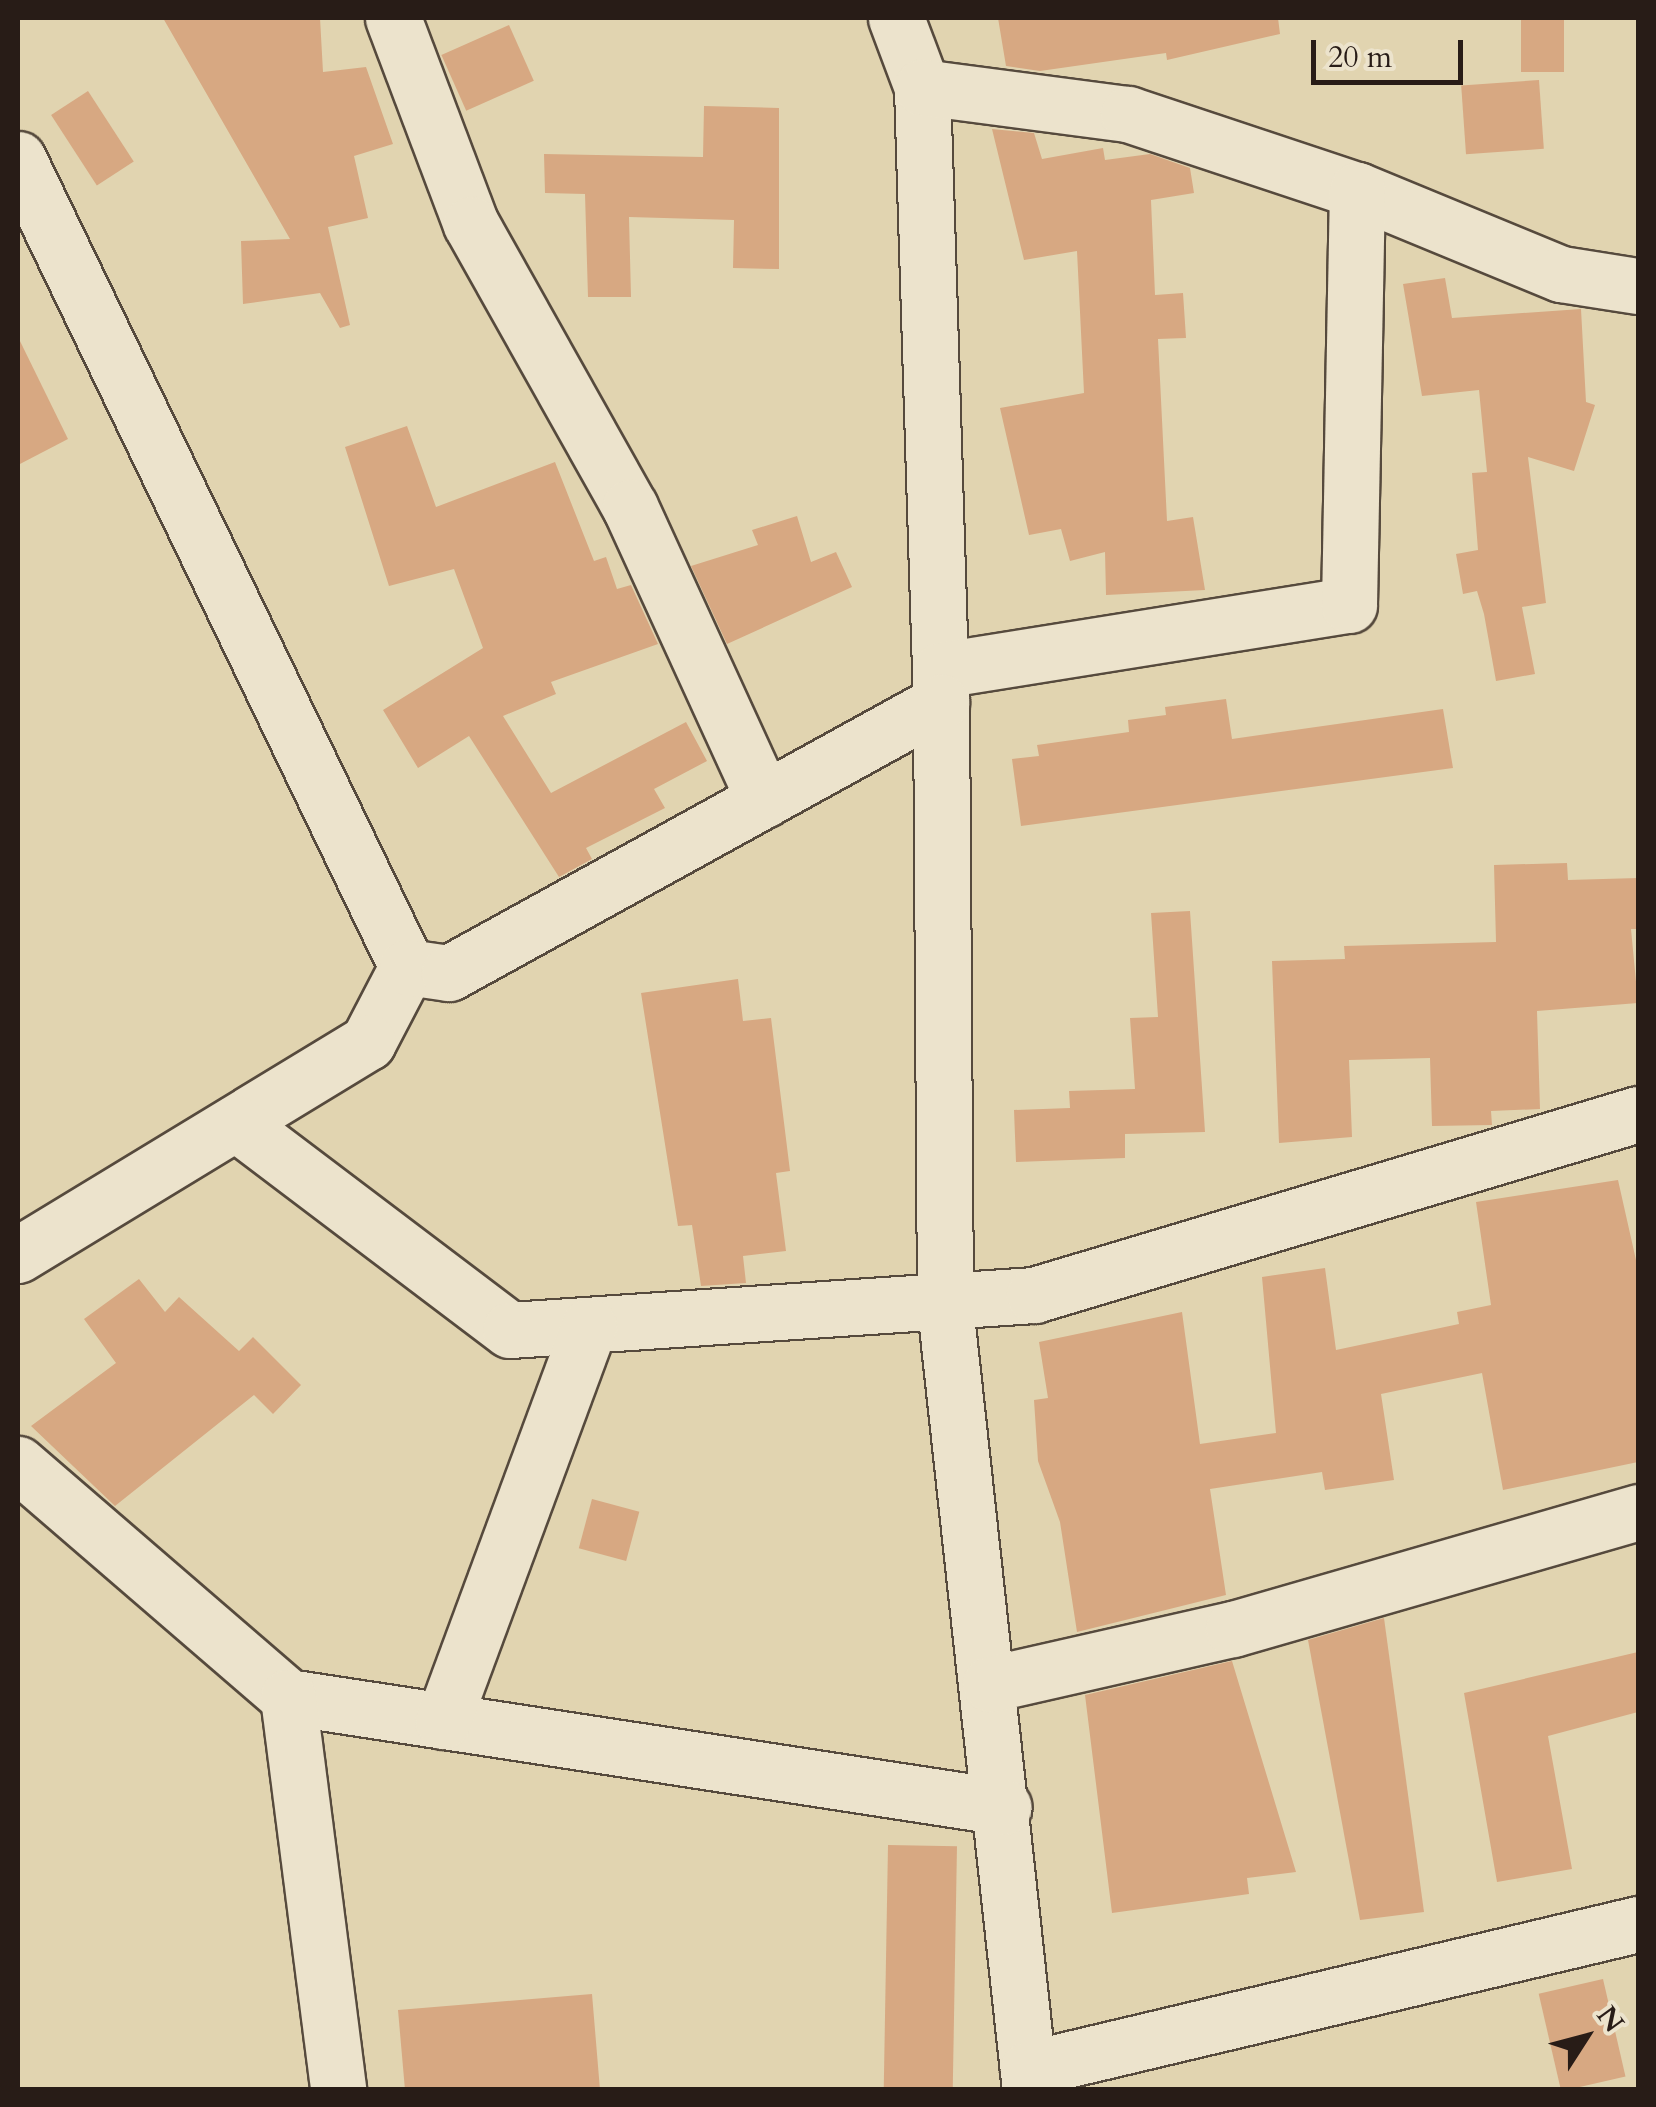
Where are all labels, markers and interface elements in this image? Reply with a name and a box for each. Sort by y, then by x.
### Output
scale bar [1316,20,1468,82]
text: 20 m [1328,37,1392,78]
north arrow [1536,1987,1636,2087]
text: N [1588,1998,1633,2040]

